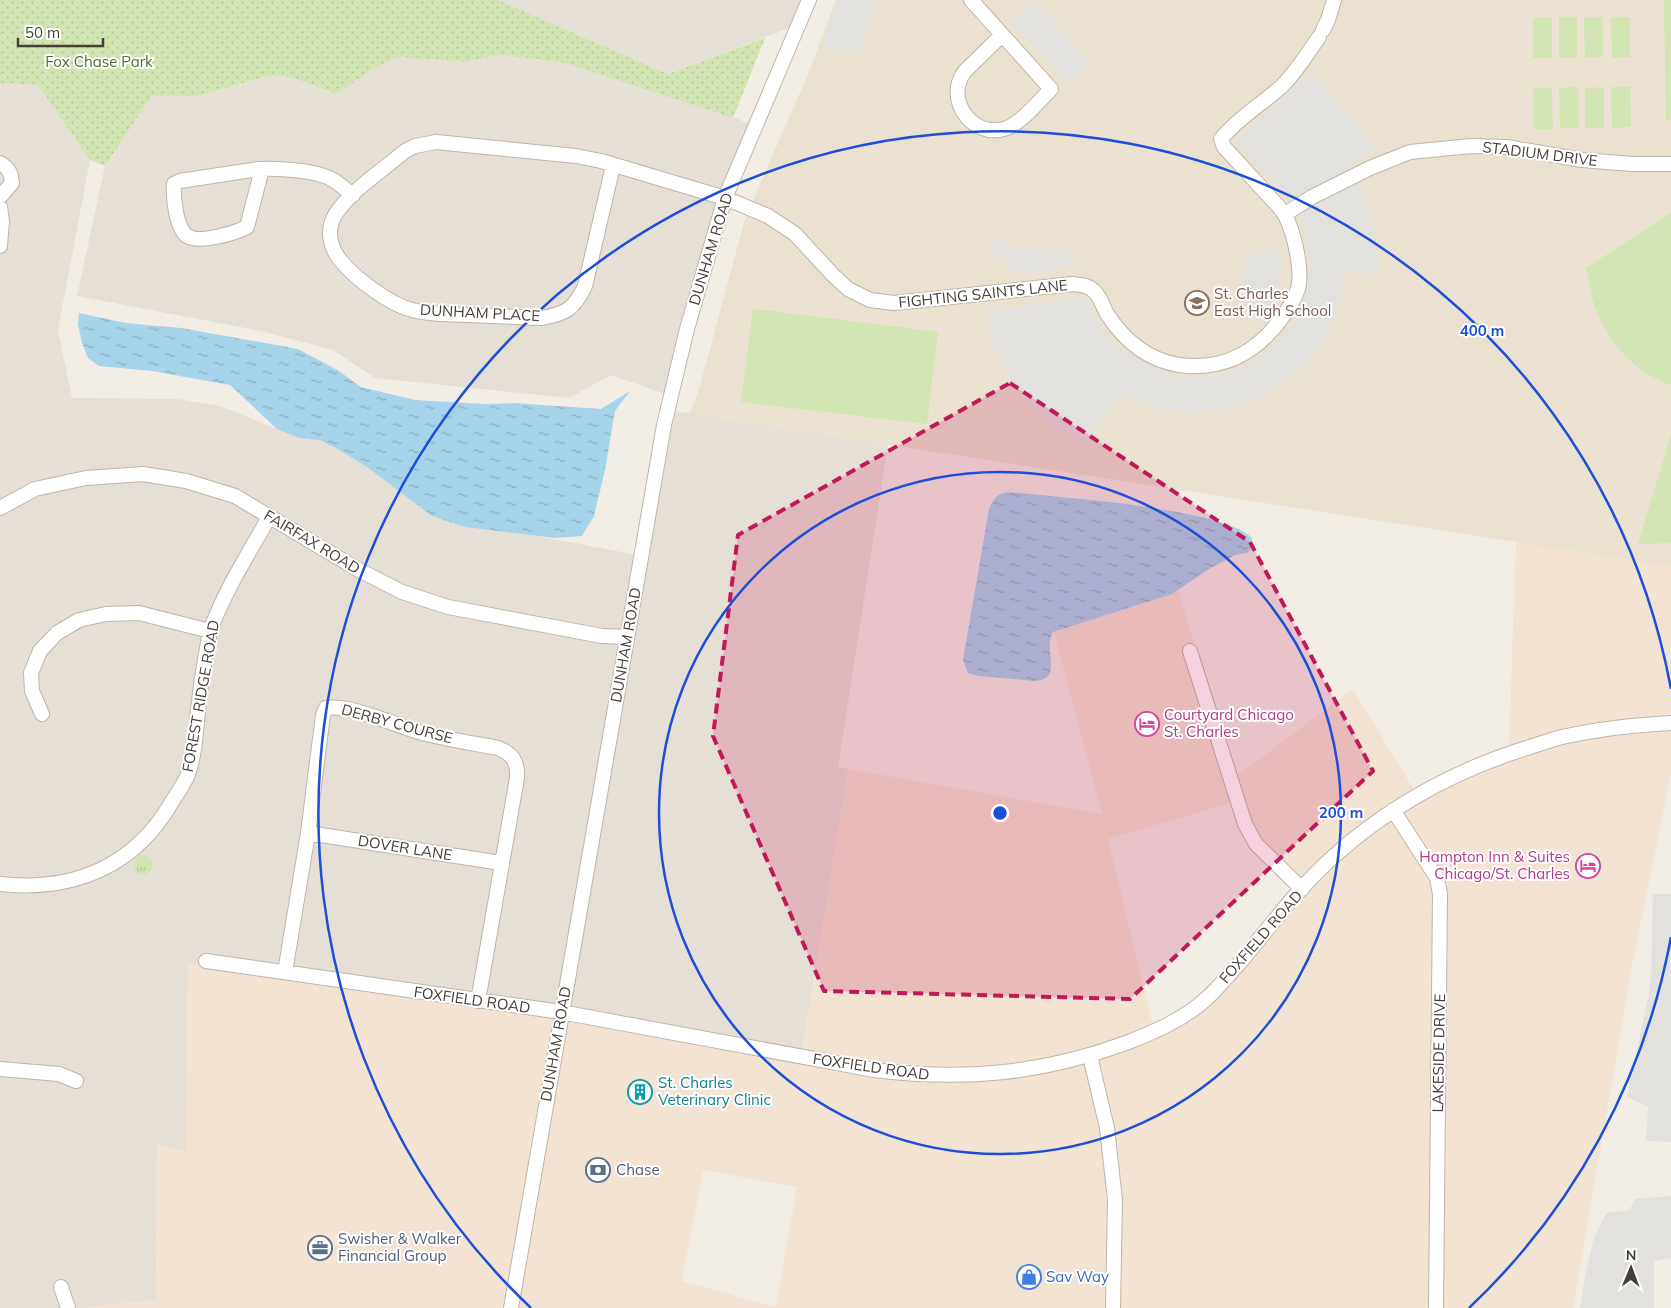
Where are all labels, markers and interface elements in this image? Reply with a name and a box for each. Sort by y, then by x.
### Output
scale bar [18,15,102,47]
text: 50 m [25,23,60,42]
park label: Fox Chase Park [45,52,153,71]
street label: STADIUM DRIVE [1482,137,1599,170]
street label: DUNHAM ROAD [684,190,737,307]
street label: FIGHTING SAINTS LANE [897,275,1069,312]
place label: St. Charles East High School [1214,284,1331,320]
school or university icon: St. Charles East High School [1184,290,1210,316]
street label: DUNHAM PLACE [420,300,541,325]
text: 400 m [1460,321,1504,340]
street label: FAIRFAX ROAD [261,505,364,578]
street label: DUNHAM ROAD [606,586,645,704]
street label: FOREST RIDGE ROAD [178,618,223,773]
street label: DERBY COURSE [339,700,455,748]
place label: Courtyard Chicago St. Charles [1164,705,1294,741]
hotel icon: Courtyard Chicago St. Charles [1134,711,1160,737]
text: 200 m [1319,803,1363,822]
centre of rings [991,804,1009,822]
street label: DOVER LANE [357,831,454,864]
place label: Hampton Inn & Suites Chicago/St. Charles [1419,847,1570,883]
hotel icon: Hampton Inn & Suites Chicago/St. Charles [1575,853,1601,879]
street label: FOXFIELD ROAD [1215,886,1306,987]
street label: FOXFIELD ROAD [413,982,532,1017]
street label: DUNHAM ROAD [536,985,575,1103]
street label: LAKESIDE DRIVE [1428,993,1449,1113]
street label: FOXFIELD ROAD [812,1049,931,1084]
place label: St. Charles Veterinary Clinic [658,1073,771,1109]
building icon: St. Charles Veterinary Clinic [627,1079,653,1105]
bank icon: Chase [585,1157,611,1183]
place label: Chase [616,1160,660,1179]
place label: Swisher & Walker Financial Group [338,1229,462,1265]
office icon: Swisher & Walker Financial Group [307,1235,333,1261]
north arrow [1606,1243,1656,1293]
text: N [1626,1246,1637,1264]
shop icon: Sav Way [1016,1264,1042,1290]
place label: Sav Way [1046,1267,1109,1286]

